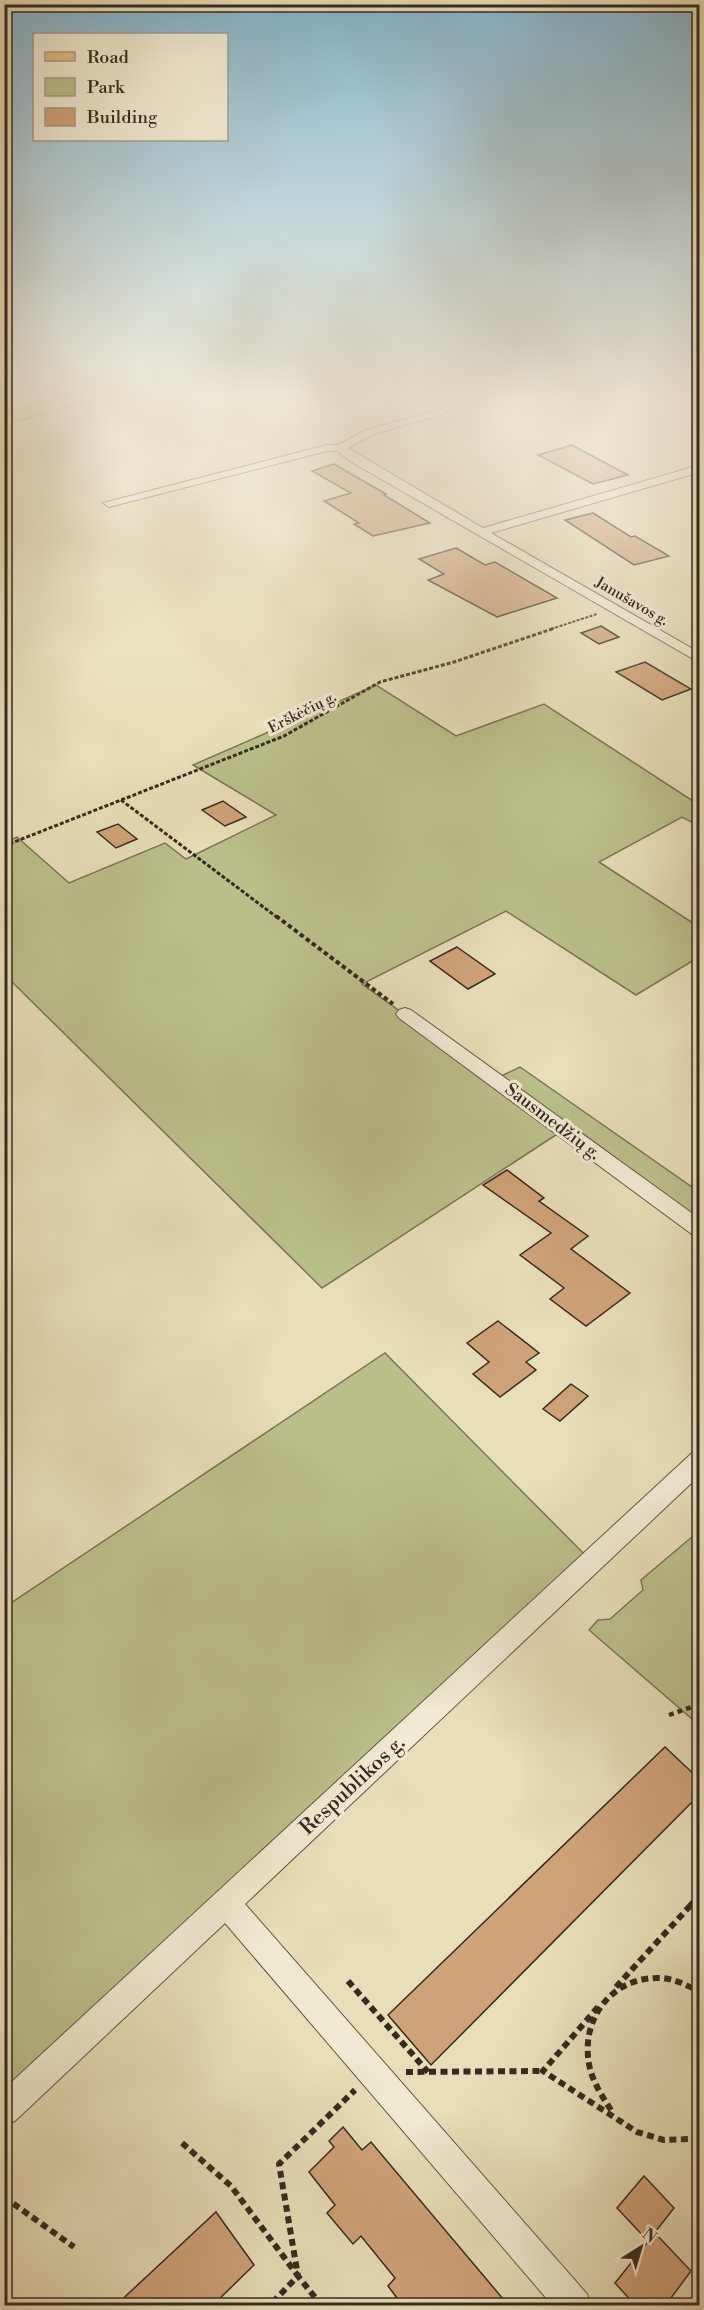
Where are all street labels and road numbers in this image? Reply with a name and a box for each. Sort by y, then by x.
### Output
street label: Janušavos g. [591,572,672,630]
street label: Erškėčių g. [265,687,339,738]
street label: Sausmedžių g. [500,1078,605,1165]
street label: Respublikos g. [295,1730,411,1841]

